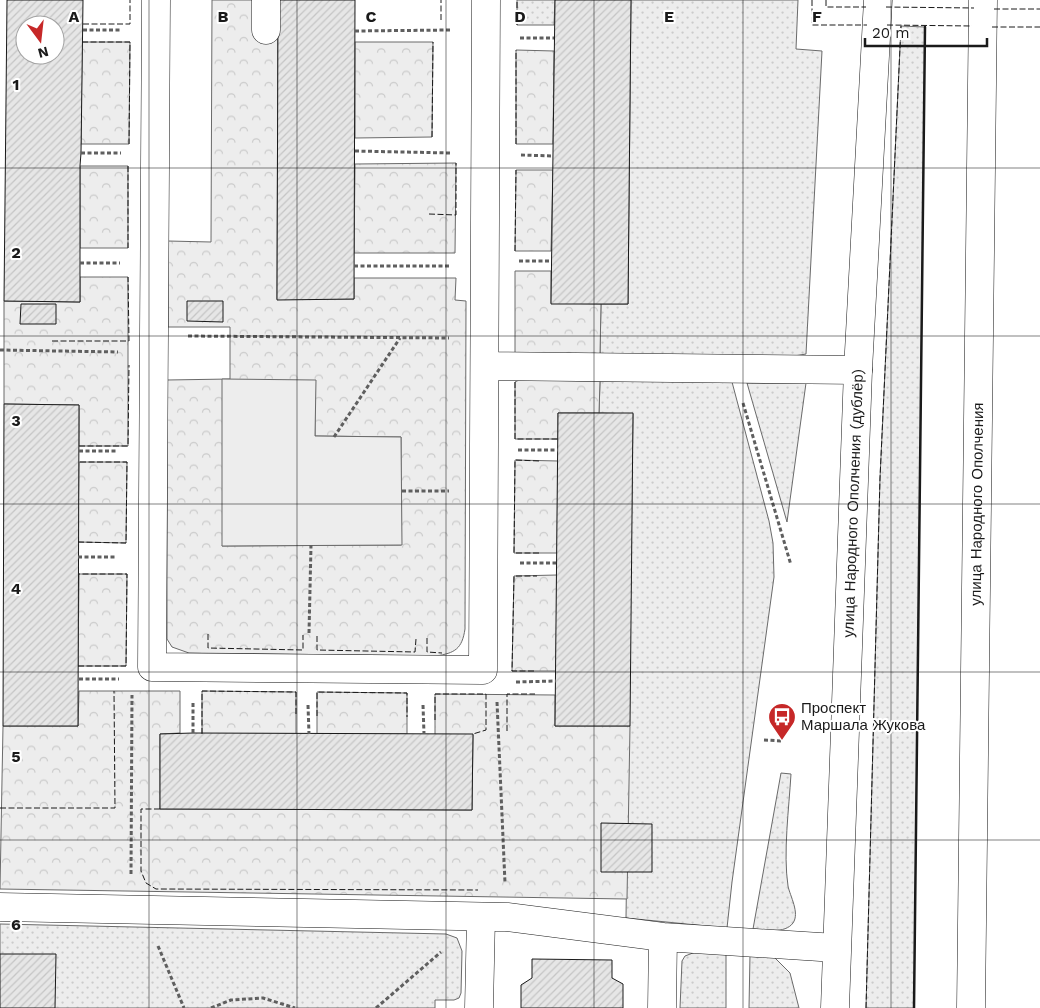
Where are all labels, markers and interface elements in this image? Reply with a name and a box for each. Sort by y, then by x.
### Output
text: A [69,7,80,26]
text: B [218,7,229,26]
text: C [366,7,377,26]
text: D [514,7,526,26]
text: E [664,7,674,26]
text: F [812,7,822,26]
north arrow [15,15,65,65]
scale bar [865,15,988,47]
text: 20 m [872,24,910,42]
text: N [36,43,50,62]
text: 1 [13,75,19,94]
text: 2 [11,243,21,262]
street label: улица Народного Ополчения (дублёр) [839,369,867,638]
street label: улица Народного Ополчения [967,402,987,606]
text: 3 [11,411,21,430]
text: 4 [11,579,21,598]
place label: Проспект Маршала Жукова [801,699,926,734]
bus stop icon: Проспект Маршала Жукова [767,702,797,741]
text: 5 [11,747,21,766]
text: 6 [11,915,21,934]

